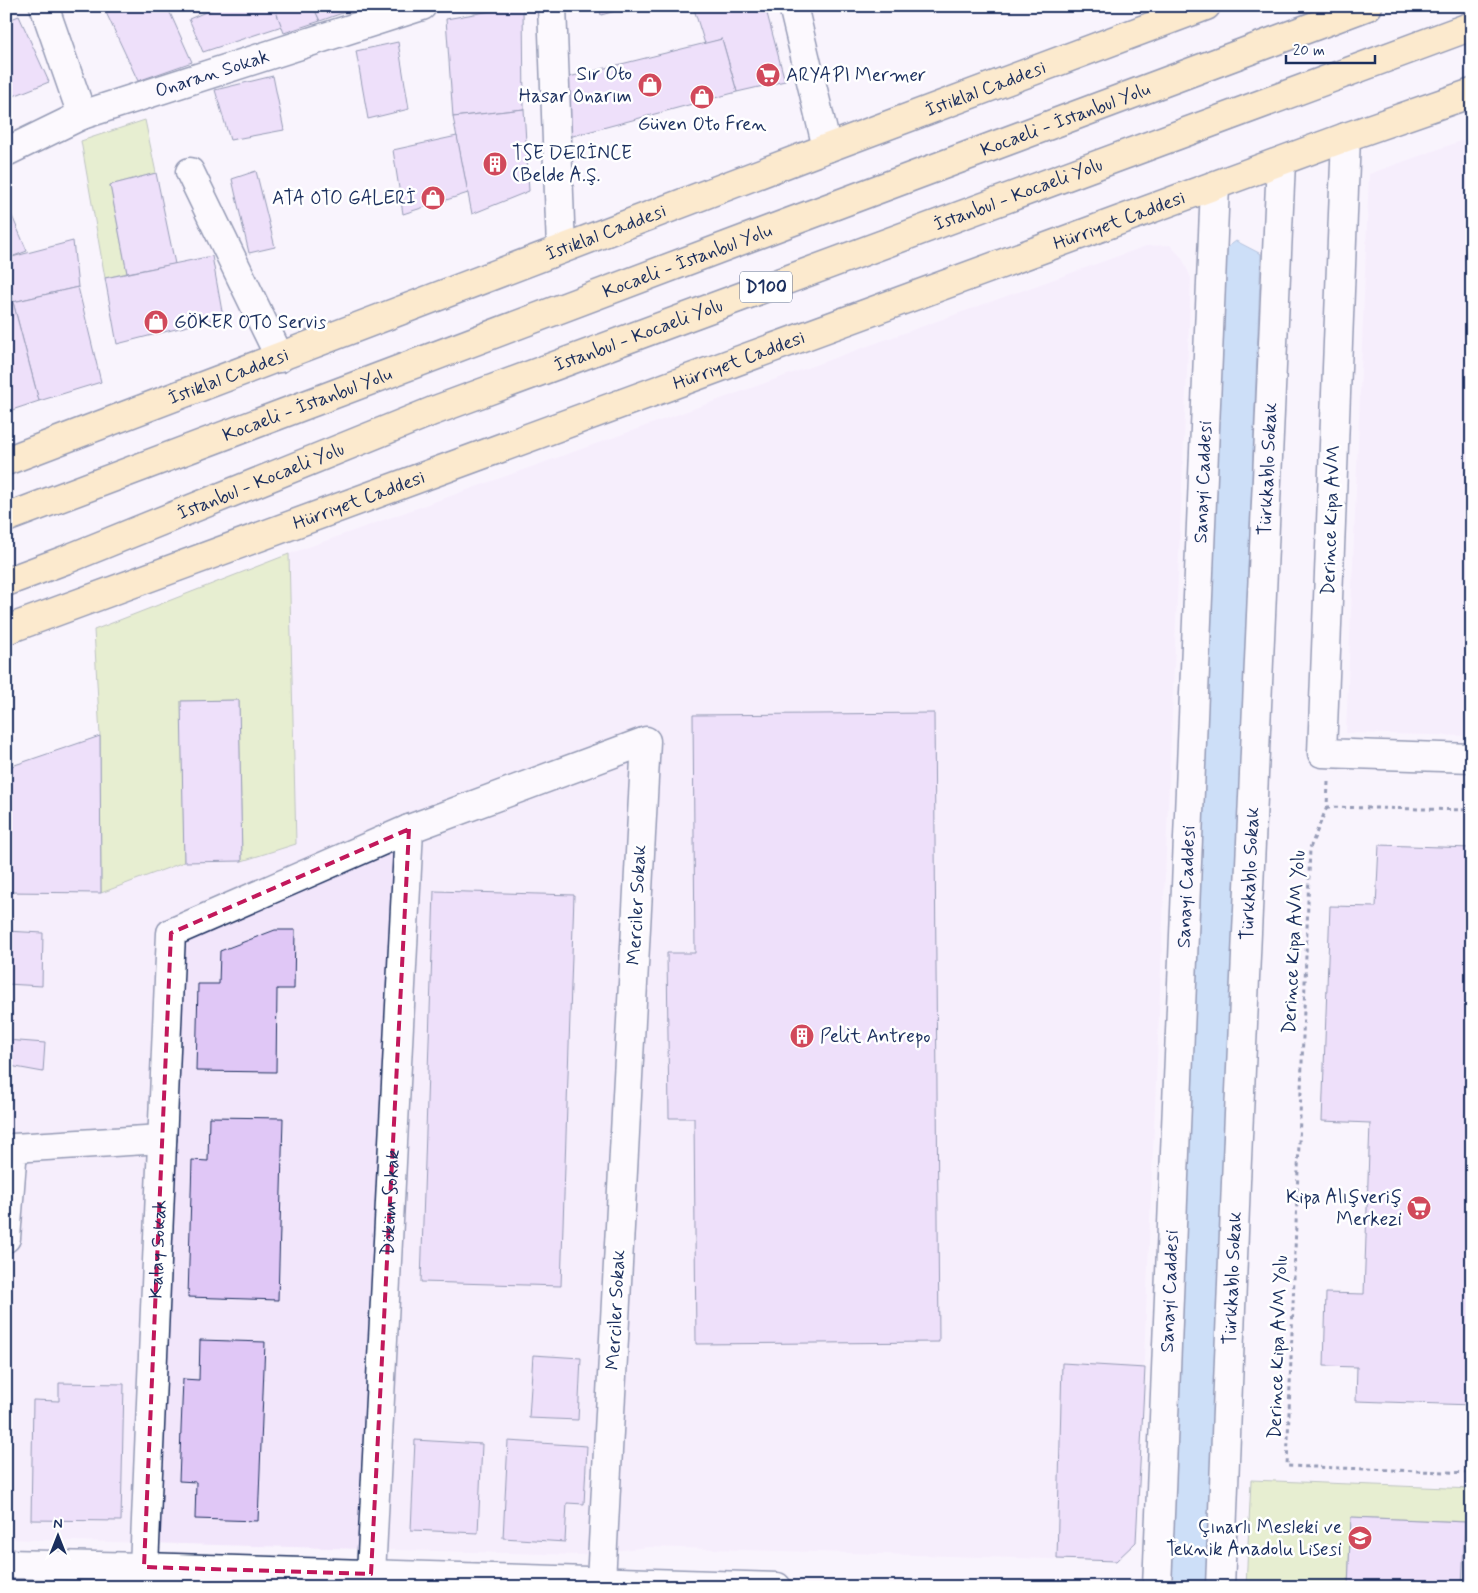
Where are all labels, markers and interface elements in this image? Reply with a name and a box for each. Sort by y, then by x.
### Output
scale bar [1286,32,1374,64]
text: 20 m [1293,41,1325,61]
street label: Onaran Sokak [152,43,272,103]
street label: İstiklal Caddesi [922,55,1049,123]
place label: Sır Oto Hasar Onarım [519,62,632,109]
supermarket icon: ARYAPI Mermer [755,62,781,88]
place label: ARYAPI Mermer [786,63,926,88]
shop icon: Sır Oto Hasar Onarım [637,72,663,98]
street label: Kocaeli - İstanbul Yolu [977,76,1154,162]
shop icon: Güven Oto Fren [689,84,715,110]
place label: Güven Oto Fren [638,112,766,137]
place label: TSE DERİNCE (Belde A.Ş. [512,141,632,188]
building icon: TSE DERİNCE (Belde A.Ş. [482,151,508,177]
street label: İstanbul - Kocaeli Yolu [930,152,1106,237]
shop icon: ATA OTO GALERİ [420,185,446,211]
street label: Hürriyet Caddesi [1050,185,1189,256]
place label: ATA OTO GALERİ [272,186,416,211]
street label: İstiklal Caddesi [542,198,670,267]
street label: Kocaeli - İstanbul Yolu [599,218,775,304]
road number: D100 [740,272,792,302]
street label: İstanbul - Kocaeli Yolu [551,292,726,378]
shop icon: GÖKER OTO Servis [143,309,169,335]
place label: GÖKER OTO Servis [174,310,327,335]
street label: Hürriyet Caddesi [669,325,808,396]
street label: İstiklal Caddesi [165,342,292,411]
street label: Kocaeli - İstanbul Yolu [219,361,395,448]
street label: Türkkablo Sokak [1252,402,1283,536]
street label: Sanayi Caddesi [1188,420,1218,544]
street label: İstanbul - Kocaeli Yolu [173,436,348,526]
street label: Derince Kipa AVM [1316,444,1346,596]
street label: Hürriyet Caddesi [289,464,428,536]
street label: Türkkablo Sokak [1234,806,1265,941]
street label: Sanayi Caddesi [1171,825,1201,948]
street label: Merciler Sokak [621,844,653,966]
street label: Derince Kipa AVM Yolu [1277,850,1311,1034]
building icon: Pelit Antrepo [789,1023,815,1049]
place label: Pelit Antrepo [820,1024,931,1049]
street label: Döküm Sokak [375,1149,405,1256]
place label: Kipa Alışveriş Merkezi [1286,1185,1402,1232]
supermarket icon: Kipa Alışveriş Merkezi [1406,1195,1432,1221]
street label: Kalay Sokak [143,1199,172,1299]
street label: Türkkablo Sokak [1217,1211,1247,1345]
street label: Sanayi Caddesi [1154,1229,1184,1353]
street label: Merciler Sokak [600,1249,632,1371]
street label: Derince Kipa AVM Yolu [1262,1255,1294,1439]
north arrow [32,1510,82,1560]
text: N [53,1515,63,1533]
place label: Çınarlı Mesleki ve Teknik Anadolu Lisesi [1166,1515,1342,1562]
school or university icon: Çınarlı Mesleki ve Teknik Anadolu Lisesi [1347,1525,1373,1551]

